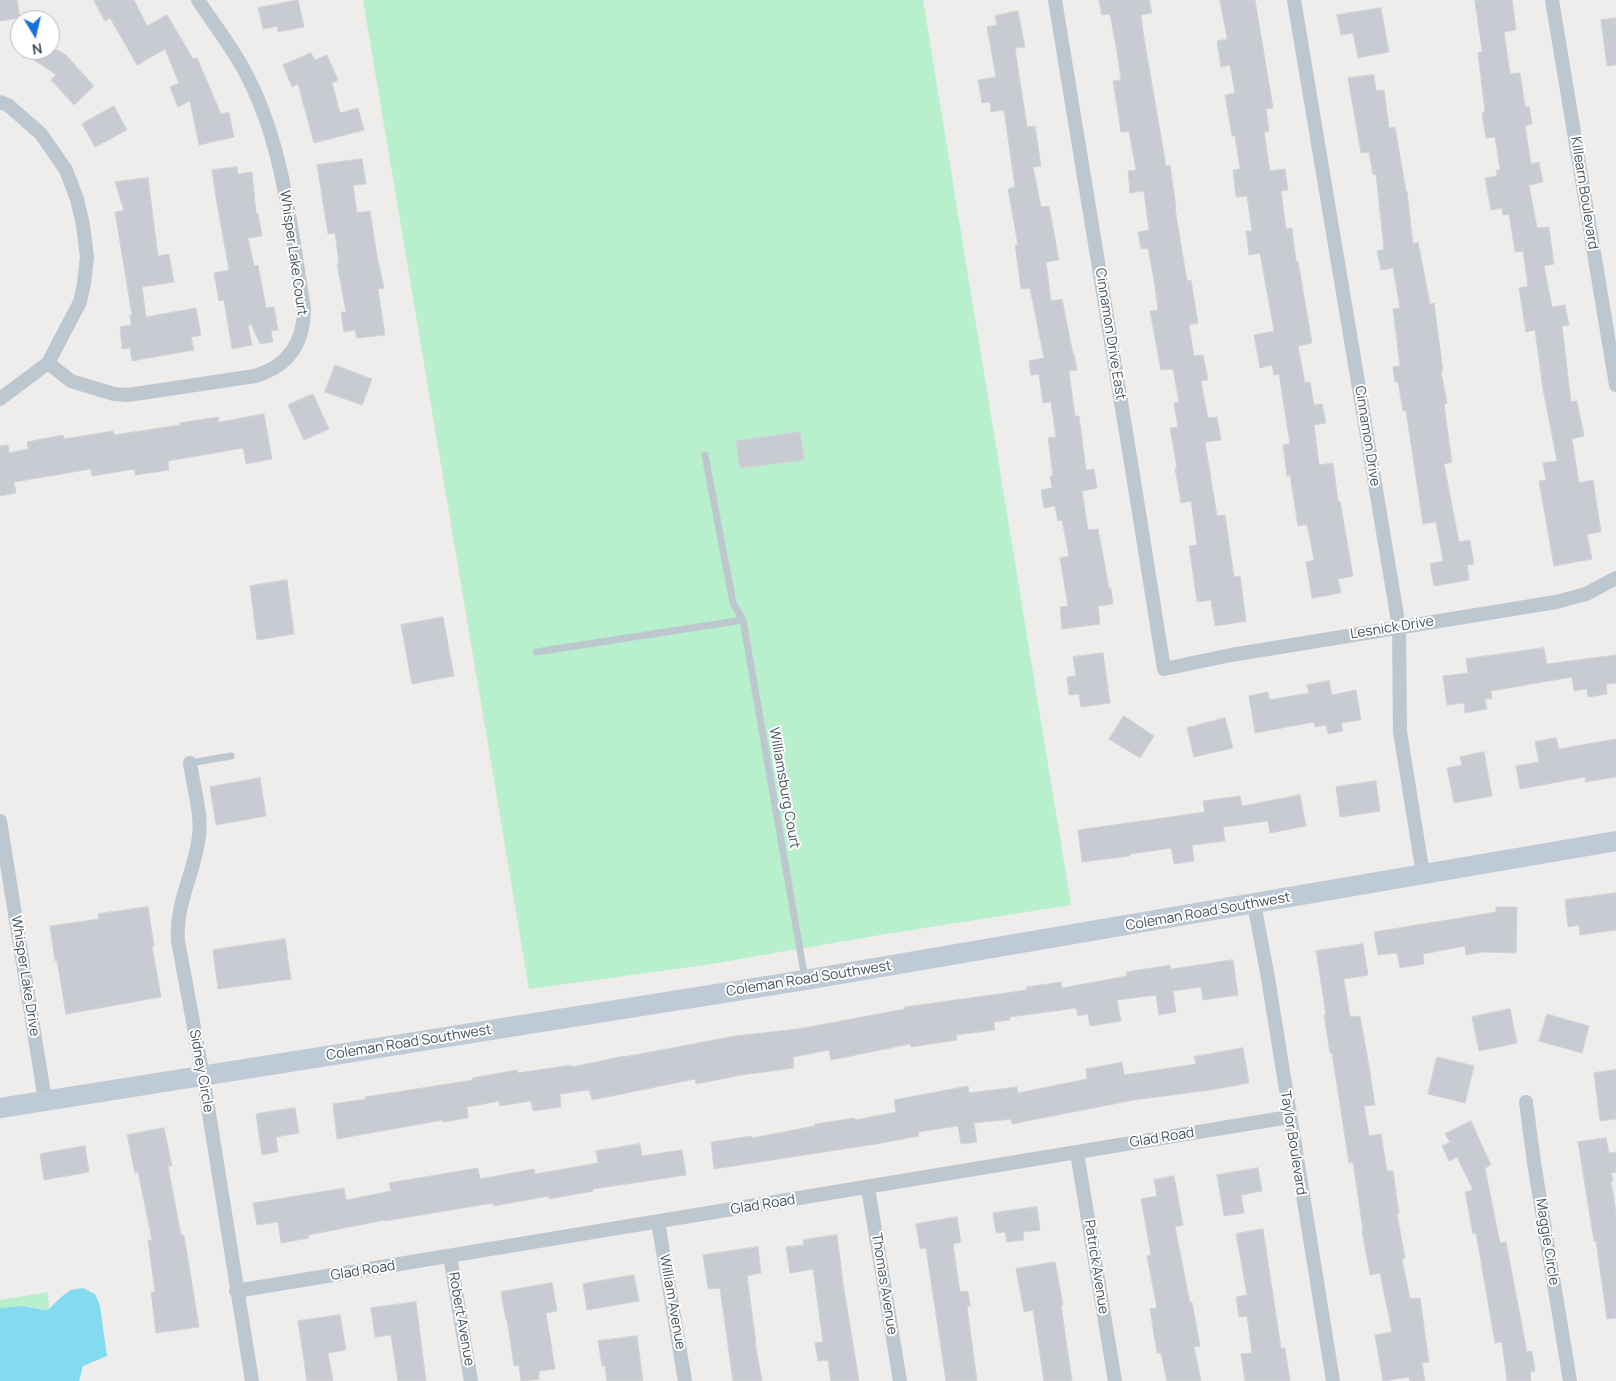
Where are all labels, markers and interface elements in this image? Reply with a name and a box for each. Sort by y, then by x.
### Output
north arrow [10,10,60,60]
text: N [31,39,44,59]
street label: Killearn Boulevard [1567,135,1601,251]
street label: Whisper Lake Court [276,189,310,317]
street label: Cinnamon Drive East [1091,267,1129,401]
street label: Cinnamon Drive [1351,384,1383,488]
street label: Lesnick Drive [1349,613,1435,643]
street label: Williamsburg Court [765,726,803,850]
street label: Coleman Road Southwest [1124,889,1292,935]
street label: Whisper Lake Drive [7,915,43,1037]
street label: Coleman Road Southwest [725,958,893,1000]
street label: Coleman Road Southwest [325,1022,493,1064]
street label: Sidney Circle [185,1028,217,1114]
street label: Taylor Boulevard [1276,1090,1310,1196]
street label: Glad Road [1128,1125,1196,1151]
street label: Glad Road [729,1192,797,1218]
street label: Maggie Circle [1532,1197,1562,1287]
street label: Patrick Avenue [1080,1219,1112,1315]
street label: Thomas Avenue [868,1232,900,1336]
street label: William Avenue [655,1253,689,1351]
street label: Glad Road [329,1258,397,1284]
street label: Robert Avenue [444,1271,478,1367]

